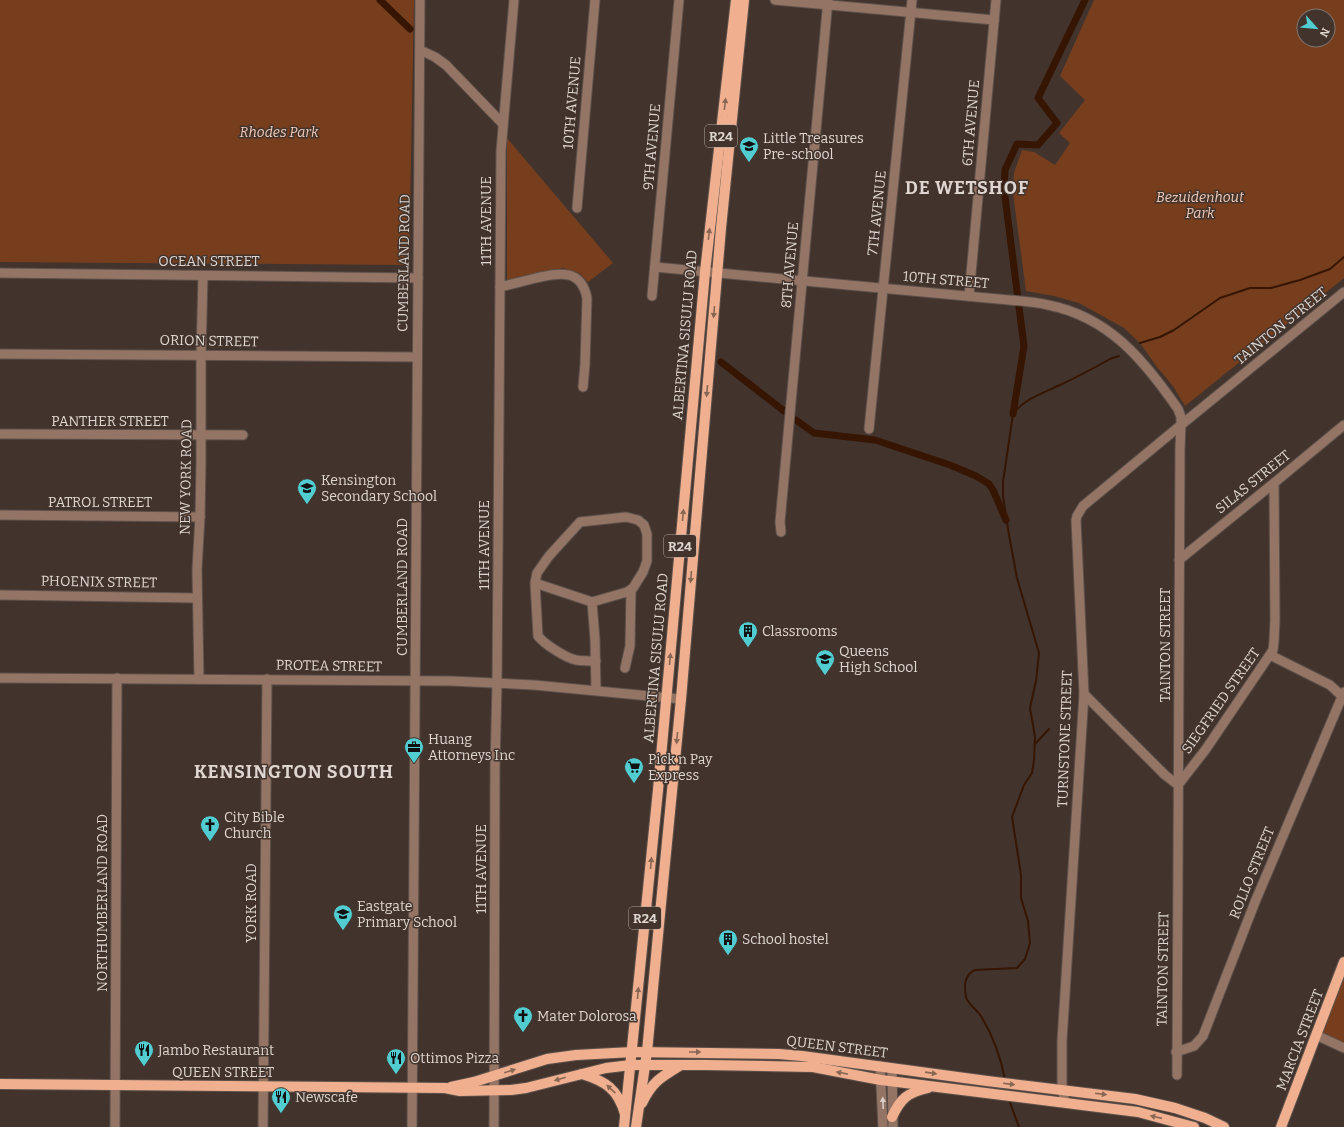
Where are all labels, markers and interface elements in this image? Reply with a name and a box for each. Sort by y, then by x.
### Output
north arrow [1296,8,1336,48]
text: N [1317,26,1332,39]
street label: 10TH AVENUE [559,56,585,150]
street label: 6TH AVENUE [959,79,983,167]
one-way arrow [722,98,728,111]
street label: 9TH AVENUE [640,103,664,191]
park label: Rhodes Park [240,124,319,141]
road number: R24 [705,125,737,147]
place label: Little Treasures Pre-school [763,130,864,163]
school or university icon: Little Treasures Pre-school [738,135,760,163]
street label: 7TH AVENUE [864,170,890,256]
street label: 11TH AVENUE [478,176,495,266]
district label: DE WETSHOF [905,177,1029,199]
park label: Bezuidenhout Park [1156,189,1245,222]
street label: CUMBERLAND ROAD [394,194,414,332]
street label: 8TH AVENUE [778,221,802,309]
one-way arrow [706,228,713,240]
street label: ALBERTINA SISULU ROAD [669,249,701,421]
street label: OCEAN STREET [158,253,260,270]
street label: 10TH STREET [902,268,990,292]
street label: TAINTON STREET [1231,283,1331,369]
one-way arrow [710,306,717,318]
street label: ORION STREET [159,332,259,350]
one-way arrow [703,385,710,397]
street label: PANTHER STREET [51,413,169,430]
street label: NEW YORK ROAD [176,419,196,535]
street label: SILAS STREET [1212,447,1294,517]
place label: Kensington Secondary School [321,472,437,505]
school or university icon: Kensington Secondary School [296,477,318,505]
street label: PATROL STREET [48,494,152,511]
street label: 11TH AVENUE [476,500,493,590]
one-way arrow [679,509,686,521]
street label: CUMBERLAND ROAD [394,518,411,656]
road number: R24 [664,535,696,557]
one-way arrow [688,571,695,583]
street label: PHOENIX STREET [41,572,157,592]
street label: ALBERTINA SISULU ROAD [640,572,672,744]
street label: TAINTON STREET [1157,588,1174,702]
building icon: Classrooms [737,620,759,648]
place label: Classrooms [762,623,838,640]
place label: Queens High School [839,643,917,676]
street label: SIEGFRIED STREET [1178,645,1264,757]
school or university icon: Queens High School [814,648,836,676]
one-way arrow [666,653,673,665]
street label: PROTEA STREET [276,657,382,675]
street label: TURNSTONE STREET [1054,670,1076,808]
place label: Huang Attorneys Inc [428,731,515,764]
one-way arrow [674,732,680,744]
office icon: Huang Attorneys Inc [403,736,425,764]
place label: Pick n Pay Express [648,751,713,784]
supermarket icon: Pick n Pay Express [623,756,645,784]
district label: KENSINGTON SOUTH [194,761,394,783]
place label: City Bible Church [224,809,285,842]
street label: NORTHUMBERLAND ROAD [94,814,111,992]
church icon: City Bible Church [199,814,221,842]
street label: 11TH AVENUE [473,824,490,914]
street label: ROLLO STREET [1226,825,1278,921]
one-way arrow [647,857,654,869]
street label: YORK ROAD [243,863,260,943]
place label: Eastgate Primary School [357,898,457,931]
school or university icon: Eastgate Primary School [332,903,354,931]
road number: R24 [629,907,661,929]
street label: TAINTON STREET [1154,912,1172,1026]
building icon: School hostel [717,928,739,956]
place label: School hostel [742,931,829,948]
one-way arrow [635,987,642,999]
street label: MARCIA STREET [1273,987,1327,1093]
church icon: Mater Dolorosa [512,1005,534,1033]
place label: Mater Dolorosa [537,1008,637,1025]
street label: QUEEN STREET [785,1032,889,1062]
restaurant icon: Jambo Restaurant [133,1039,155,1067]
place label: Jambo Restaurant [157,1042,274,1059]
restaurant icon: Ottimos Pizza [385,1047,407,1075]
one-way arrow [689,1049,702,1055]
place label: Ottimos Pizza [410,1050,499,1067]
street label: QUEEN STREET [172,1064,274,1081]
one-way arrow [504,1068,516,1074]
one-way arrow [836,1070,849,1076]
one-way arrow [925,1070,937,1076]
one-way arrow [554,1077,566,1083]
one-way arrow [1003,1080,1015,1087]
one-way arrow [606,1084,616,1093]
restaurant icon: Newscafe [270,1086,292,1114]
place label: Newscafe [295,1089,358,1106]
one-way arrow [1095,1091,1107,1097]
one-way arrow [879,1097,886,1109]
one-way arrow [1150,1113,1162,1119]

